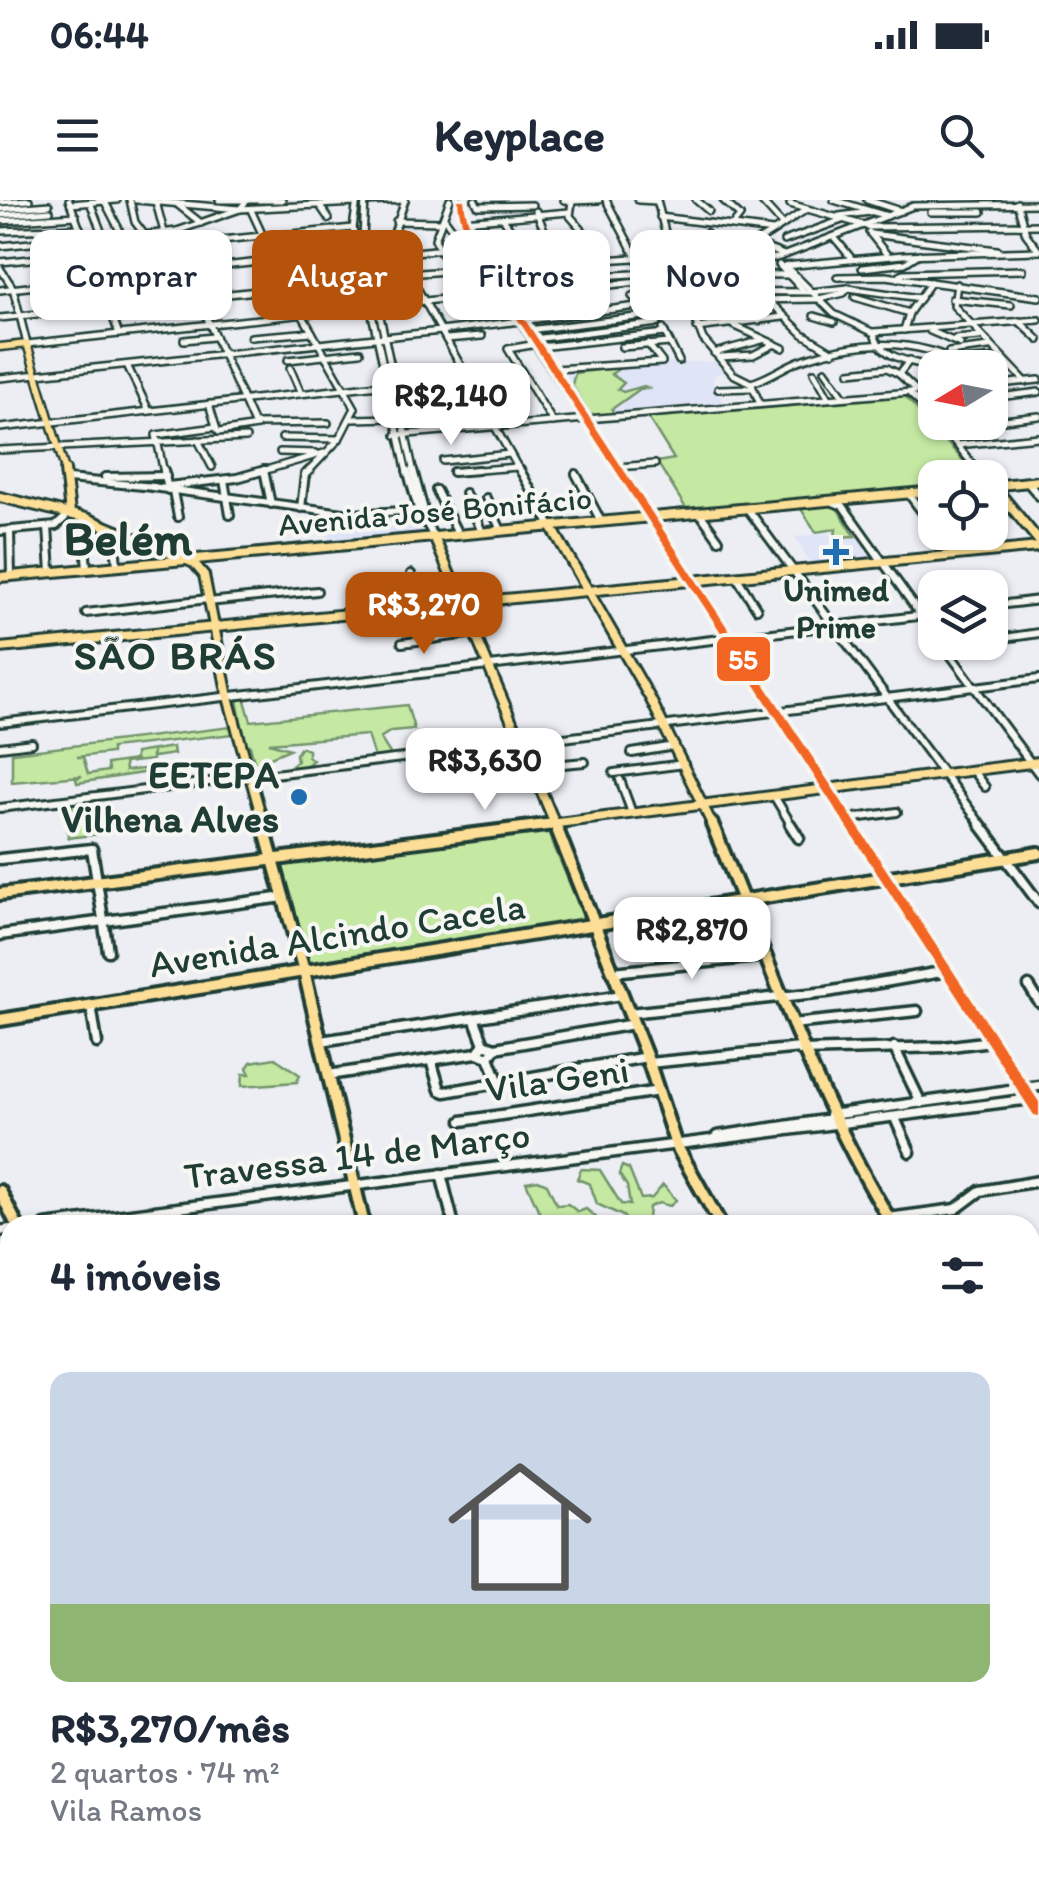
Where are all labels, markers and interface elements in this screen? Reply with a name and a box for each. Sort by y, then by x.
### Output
text: 06:44 [50,12,149,58]
icon: menu [50,108,105,163]
text: Keyplace [434,108,605,162]
icon: search [934,108,989,163]
chip: Comprar [30,230,232,320]
chip: Alugar [252,230,423,320]
chip: Filtros [443,230,610,320]
chip: Novo [630,230,775,320]
north arrow [918,350,1008,440]
map controls [918,350,1008,660]
pin: R$2,140 [359,363,543,448]
text: R$2,140 [394,376,508,414]
button: locate [918,460,1008,550]
street label: Avenida José Bonifácio [277,478,593,544]
district label: Belém [63,509,193,567]
marker: Unimed Prime [823,539,849,565]
button: layers [918,570,1008,660]
place label: Unimed Prime [783,571,890,646]
pin: R$3,270 [332,572,516,657]
text: R$3,270 [368,585,481,623]
district label: SÃO BRÁS [74,631,278,679]
line badge: 55 [715,635,772,683]
text: 55 [728,642,758,676]
pin: R$3,630 [393,728,577,813]
text: R$3,630 [428,741,542,779]
place label: EETEPA Vilhena Alves [61,752,280,842]
marker: EETEPA Vilhena Alves [288,786,310,808]
street label: Avenida Alcindo Cacela [146,883,528,987]
pin: R$2,870 [600,897,784,982]
text: R$2,870 [635,910,749,948]
street label: Vila Geni [482,1046,632,1112]
street label: Travessa 14 de Março [181,1111,533,1199]
icon: filters [935,1248,990,1303]
text: 4 imóveis [50,1250,221,1301]
icon: home [430,1437,610,1617]
text: R$3,270/mês [50,1702,290,1753]
text: 2 quartos · 74 m² [50,1753,280,1791]
text: Vila Ramos [50,1791,202,1829]

